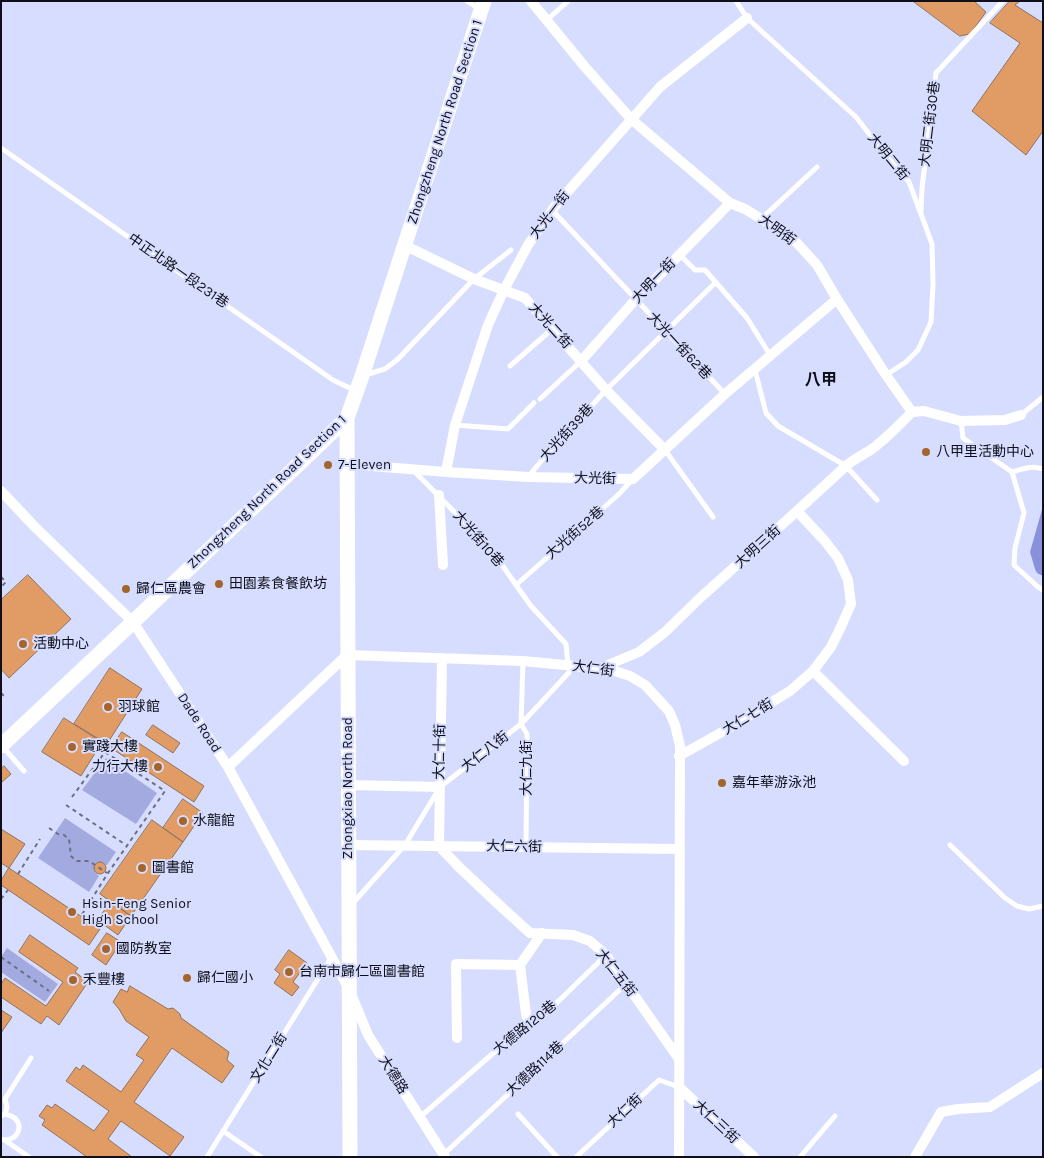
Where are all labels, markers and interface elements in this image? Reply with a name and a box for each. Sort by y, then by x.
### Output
street label: Zhongzheng North Road Section 1 [404,18,486,226]
street label: 大明二街30巷 [916,80,944,168]
street label: 大明二街 [864,130,912,184]
street label: 大光一街 [526,188,574,242]
street label: 大明街 [755,211,799,249]
street label: 中正北路一段231巷 [124,230,232,312]
street label: 大明一街 [629,255,679,307]
street label: 大光二街 [525,300,575,352]
street label: 大光一街62巷 [643,309,715,383]
district label: 八甲 [805,370,837,390]
street label: 大光街39巷 [537,400,597,466]
street label: Zhongzheng North Road Section 1 [184,412,350,572]
place label: 八甲里活動中心 [936,444,1034,460]
marker: 八甲里活動中心 [920,446,932,458]
place label: 7-Eleven [338,457,391,473]
marker: 7-Eleven [322,459,334,471]
street label: 大光街 [574,470,616,488]
street label: 大光街52巷 [542,503,608,563]
street label: 大光街10巷 [449,507,507,571]
street label: 大明三街 [732,522,784,572]
place label: 田園素食餐飲坊 [229,576,327,592]
marker: 田園素食餐飲坊 [213,578,225,590]
place label: 歸仁區農會 [136,581,206,597]
marker: 歸仁區農會 [120,583,132,595]
place label: 活動中心 [33,636,89,652]
marker: 活動中心 [17,638,29,650]
street label: 大仁街 [571,658,615,680]
street label: Dade Road [173,690,225,756]
street label: 大仁七街 [720,695,776,739]
place label: 羽球館 [118,699,160,715]
marker: 羽球館 [102,701,114,713]
street label: Zhongxiao North Road [340,717,356,859]
street label: 大仁十街 [431,724,449,780]
street label: 大仁八街 [458,728,512,776]
place label: 實踐大樓 [82,739,138,755]
street label: 大仁九街 [519,740,535,796]
marker: 實踐大樓 [66,741,78,753]
place label: 力行大樓 [92,759,148,775]
marker: 力行大樓 [152,761,164,773]
place label: 嘉年華游泳池 [732,775,816,791]
marker: 嘉年華游泳池 [716,777,728,789]
place label: 水龍館 [193,813,235,829]
marker: 水龍館 [177,815,189,827]
street label: 大仁六街 [486,838,542,856]
place label: 圖書館 [152,860,194,876]
marker: 圖書館 [136,862,148,874]
place label: Hsin-Feng Senior High School [82,896,191,929]
marker: Hsin-Feng Senior High School [66,906,78,918]
place label: 國防教室 [116,941,172,957]
marker: 國防教室 [100,943,112,955]
street label: 大仁五街 [592,946,640,1000]
place label: 台南市歸仁區圖書館 [299,964,425,980]
marker: 台南市歸仁區圖書館 [283,966,295,978]
place label: 歸仁國小 [197,970,253,986]
place label: 禾豐樓 [83,972,125,988]
marker: 歸仁國小 [181,972,193,984]
marker: 禾豐樓 [67,974,79,986]
street label: 大德路120巷 [490,997,560,1059]
street label: 文化二街 [247,1030,291,1086]
street label: 大德路114巷 [503,1038,567,1100]
street label: 大德路 [375,1053,411,1097]
street label: 大仁街 [604,1091,646,1131]
street label: 大仁三街 [690,1097,742,1147]

